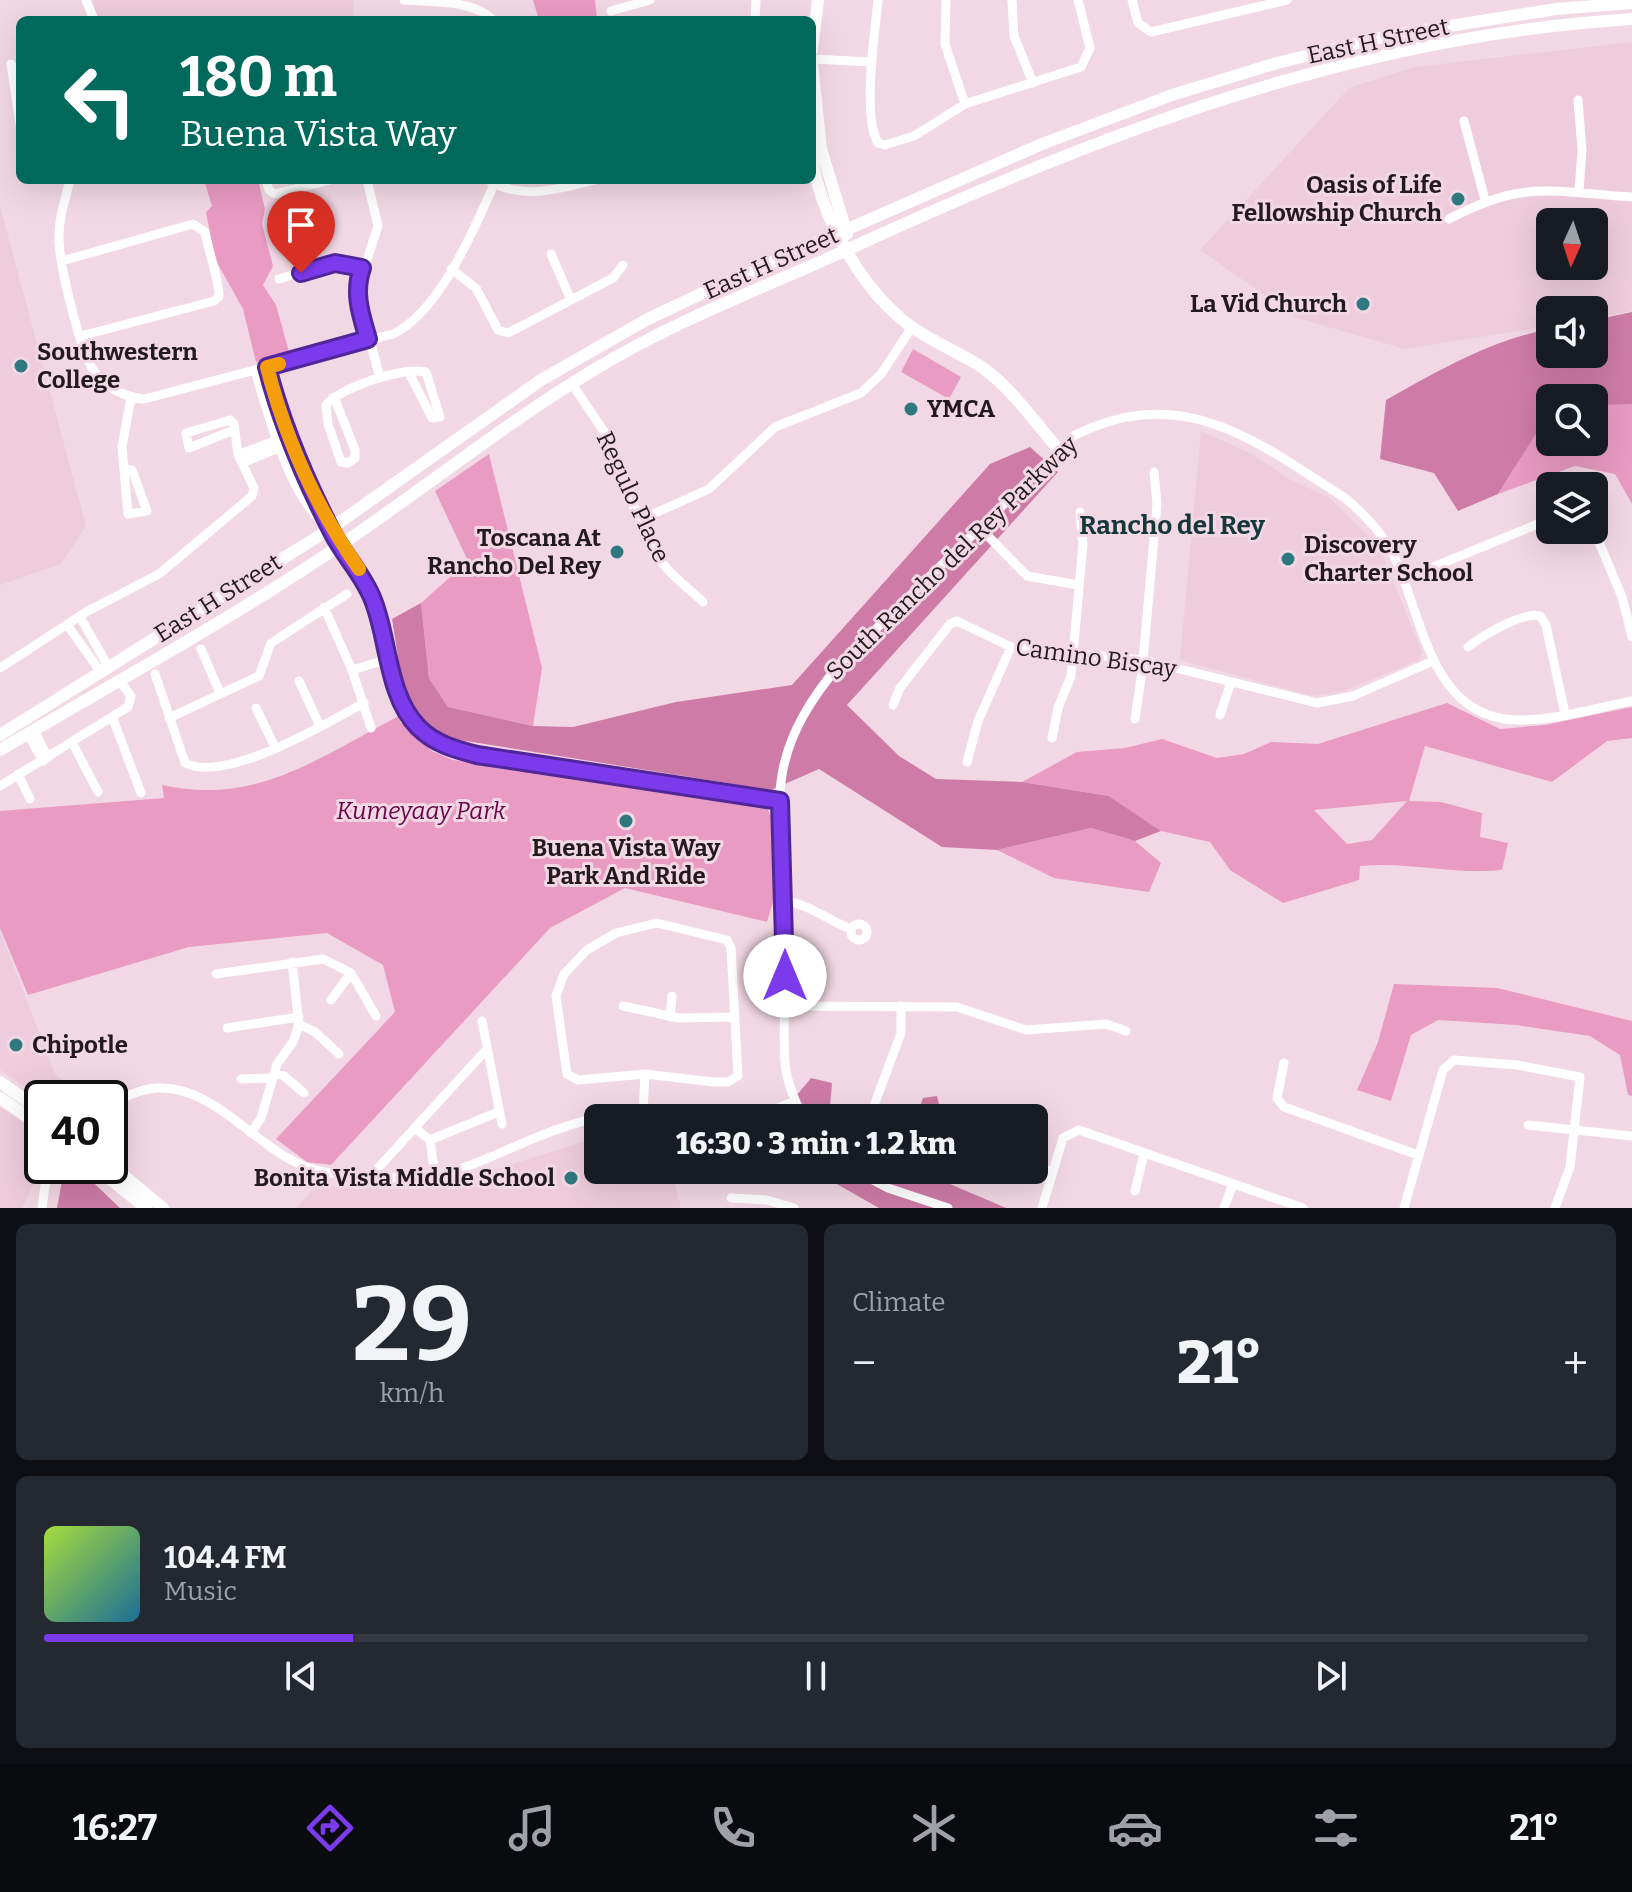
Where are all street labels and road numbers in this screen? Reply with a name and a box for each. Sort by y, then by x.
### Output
street label: East H Street [1305,12,1452,70]
street label: East H Street [699,221,843,305]
street label: Regulo Place [591,427,675,567]
street label: South Rancho del Rey Parkway [820,430,1084,686]
street label: East H Street [149,548,287,648]
street label: Camino Biscay [1014,633,1179,683]

